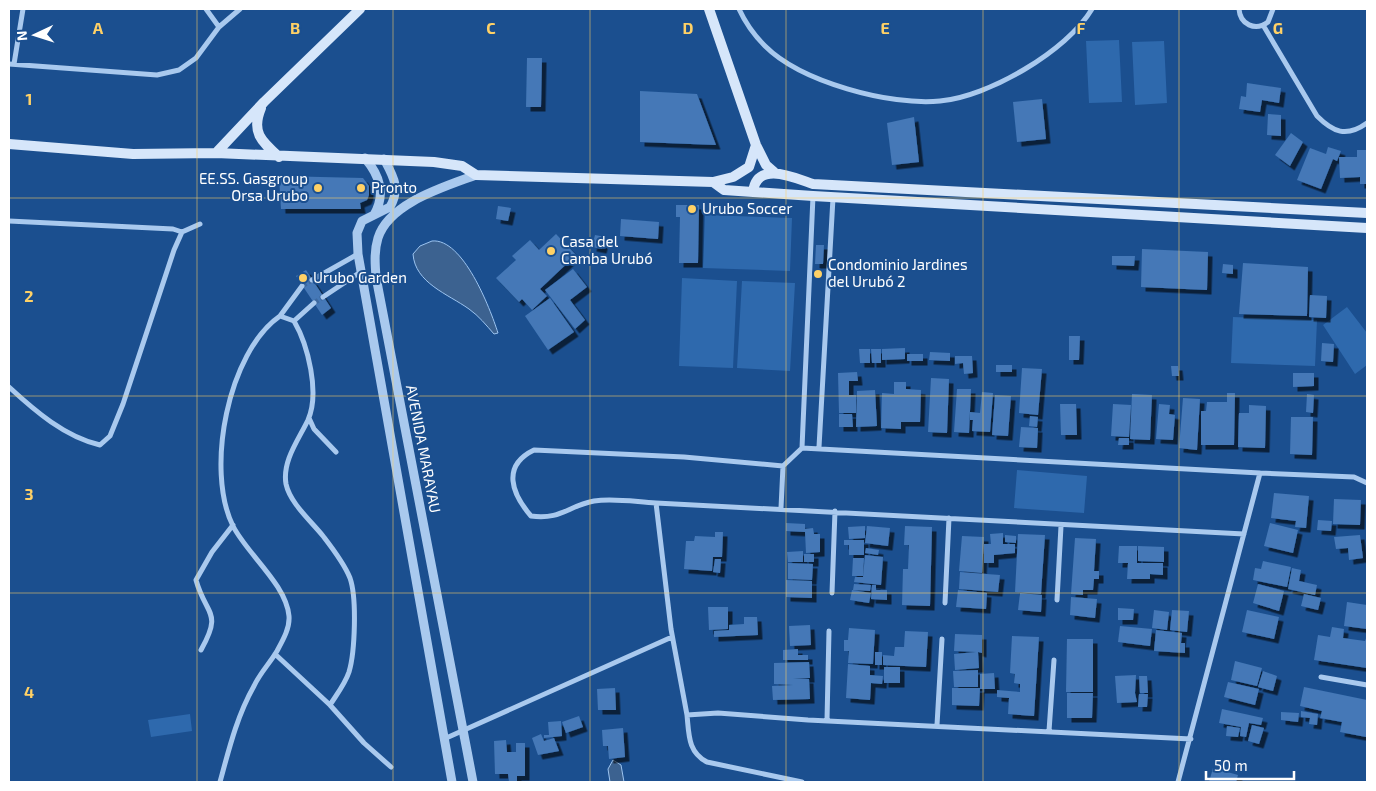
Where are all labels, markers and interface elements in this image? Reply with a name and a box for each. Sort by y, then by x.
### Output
north arrow [10,10,60,60]
text: A [93,18,104,37]
text: B [290,18,300,37]
text: C [486,18,496,37]
text: D [683,18,694,37]
text: E [880,18,890,37]
text: F [1077,18,1086,37]
text: G [1273,18,1283,37]
text: N [13,30,30,42]
text: 1 [26,89,32,108]
place label: EE.SS. Gasgroup Orsa Urubo [199,169,308,204]
place label: Pronto [371,178,417,196]
marker: EE.SS. Gasgroup Orsa Urubo [312,182,324,194]
marker: Pronto [355,182,367,194]
place label: Urubo Soccer [702,199,792,217]
marker: Urubo Soccer [686,203,698,215]
place label: Casa del Camba Urubó [561,232,653,267]
marker: Casa del Camba Urubó [545,245,557,257]
place label: Condominio Jardines del Urubó 2 [828,255,968,290]
place label: Urubo Garden [313,268,407,286]
marker: Condominio Jardines del Urubó 2 [812,268,824,280]
marker: Urubo Garden [297,272,309,284]
text: 2 [24,286,34,305]
street label: AVENIDA MARAYAU [403,383,445,515]
text: 3 [24,484,34,503]
text: 4 [24,682,34,701]
scale bar [1206,748,1294,780]
text: 50 m [1214,756,1248,774]

